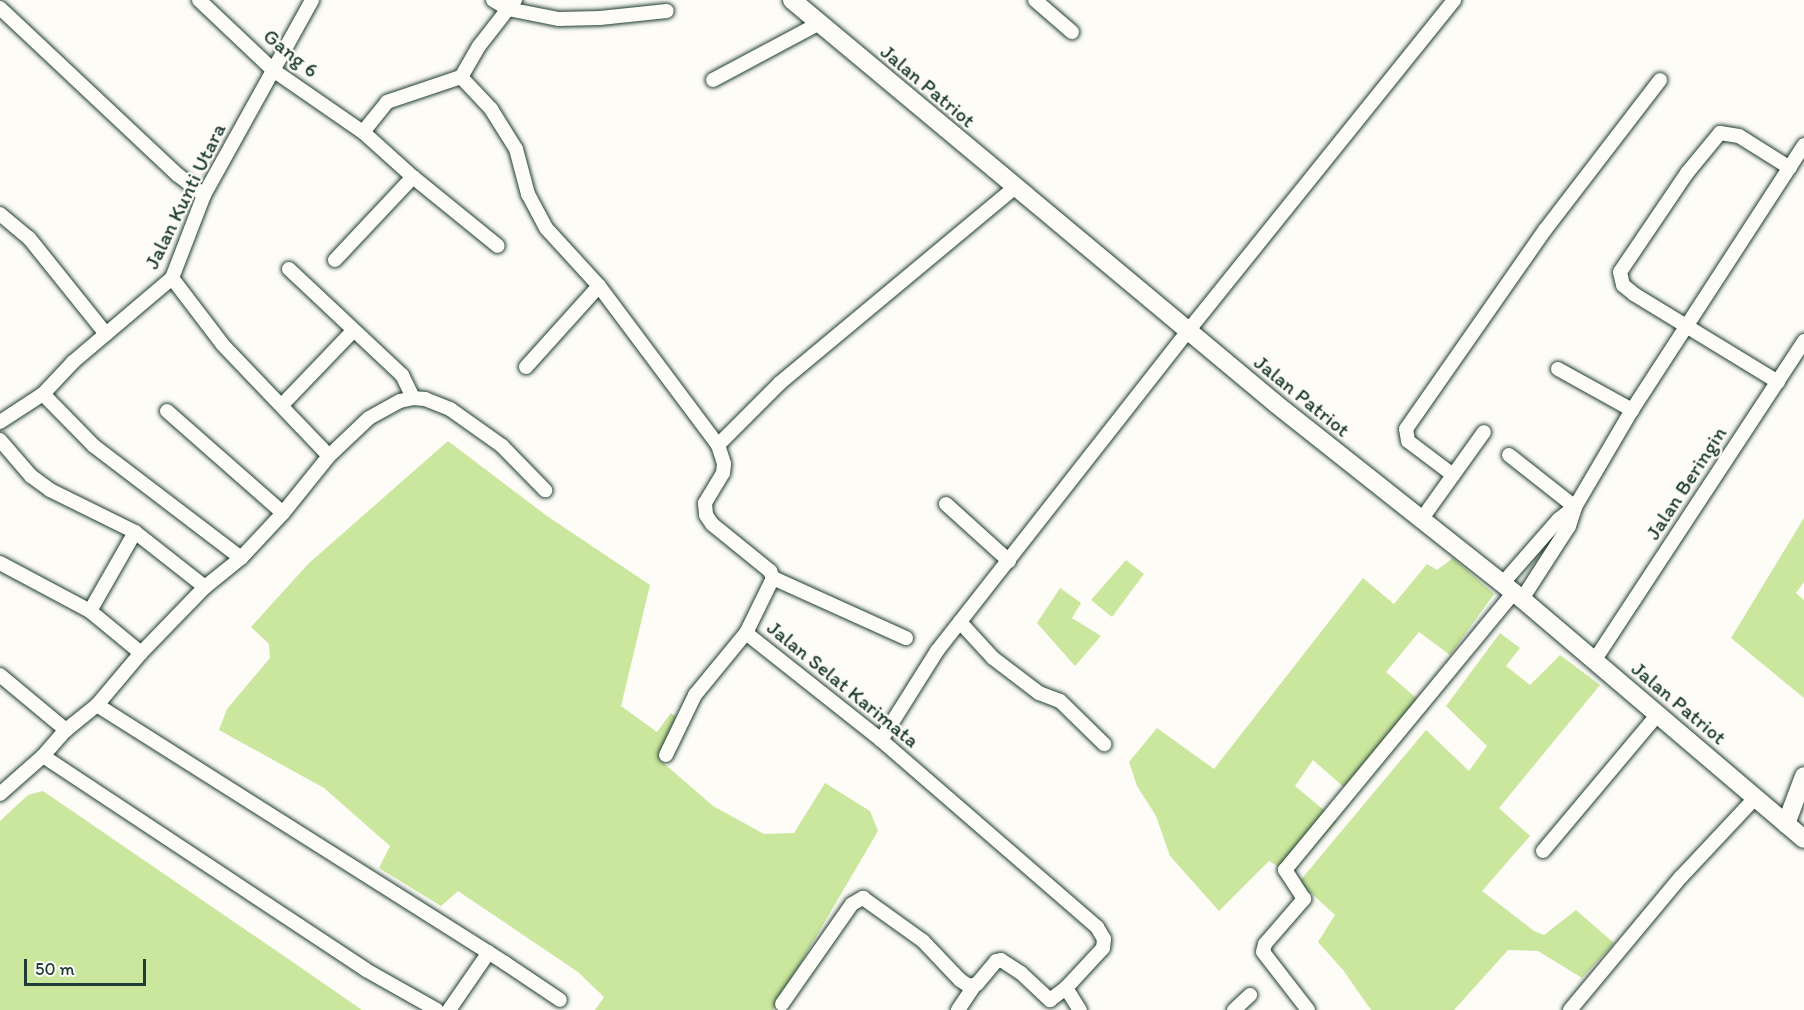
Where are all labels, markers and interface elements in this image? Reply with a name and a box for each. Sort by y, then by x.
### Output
street label: Gang 6 [258,23,324,83]
street label: Jalan Patriot [876,39,980,133]
street label: Jalan Kunti Utara [139,119,231,273]
street label: Jalan Patriot [1249,350,1355,442]
street label: Jalan Beringin [1640,422,1732,544]
street label: Jalan Selat Karimata [762,615,924,753]
street label: Jalan Patriot [1627,656,1731,750]
scale bar [27,947,148,985]
text: 50 m [35,958,75,980]

